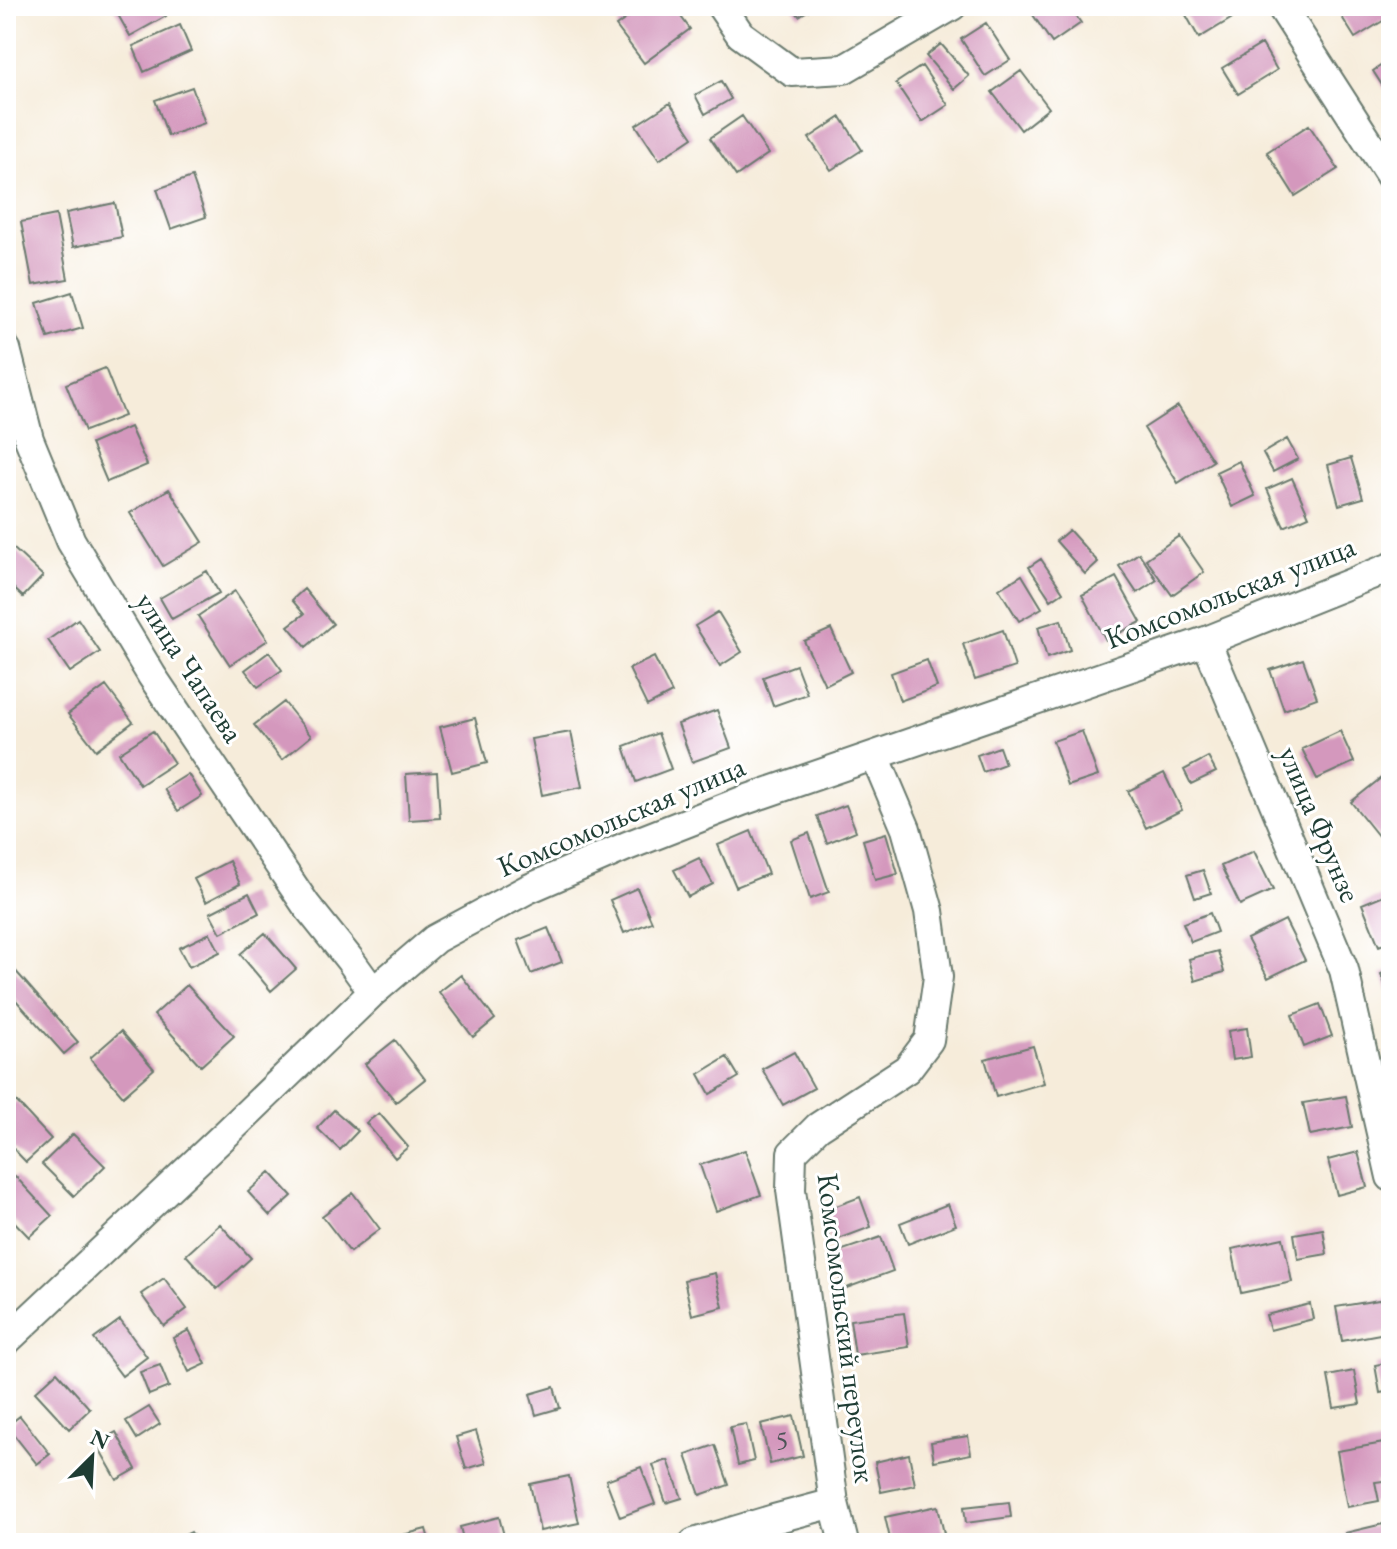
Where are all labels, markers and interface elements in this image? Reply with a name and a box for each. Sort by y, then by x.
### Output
street label: Комсомольская улица [1099,526,1361,658]
street label: улица Чапаева [127,584,253,750]
street label: улица Фрунзе [1270,740,1370,908]
street label: Комсомольская улица [491,746,751,886]
street label: Комсомольский переулок [809,1171,885,1485]
north arrow [52,1417,132,1497]
text: N [86,1422,114,1456]
house number: 5 [776,1423,788,1457]

